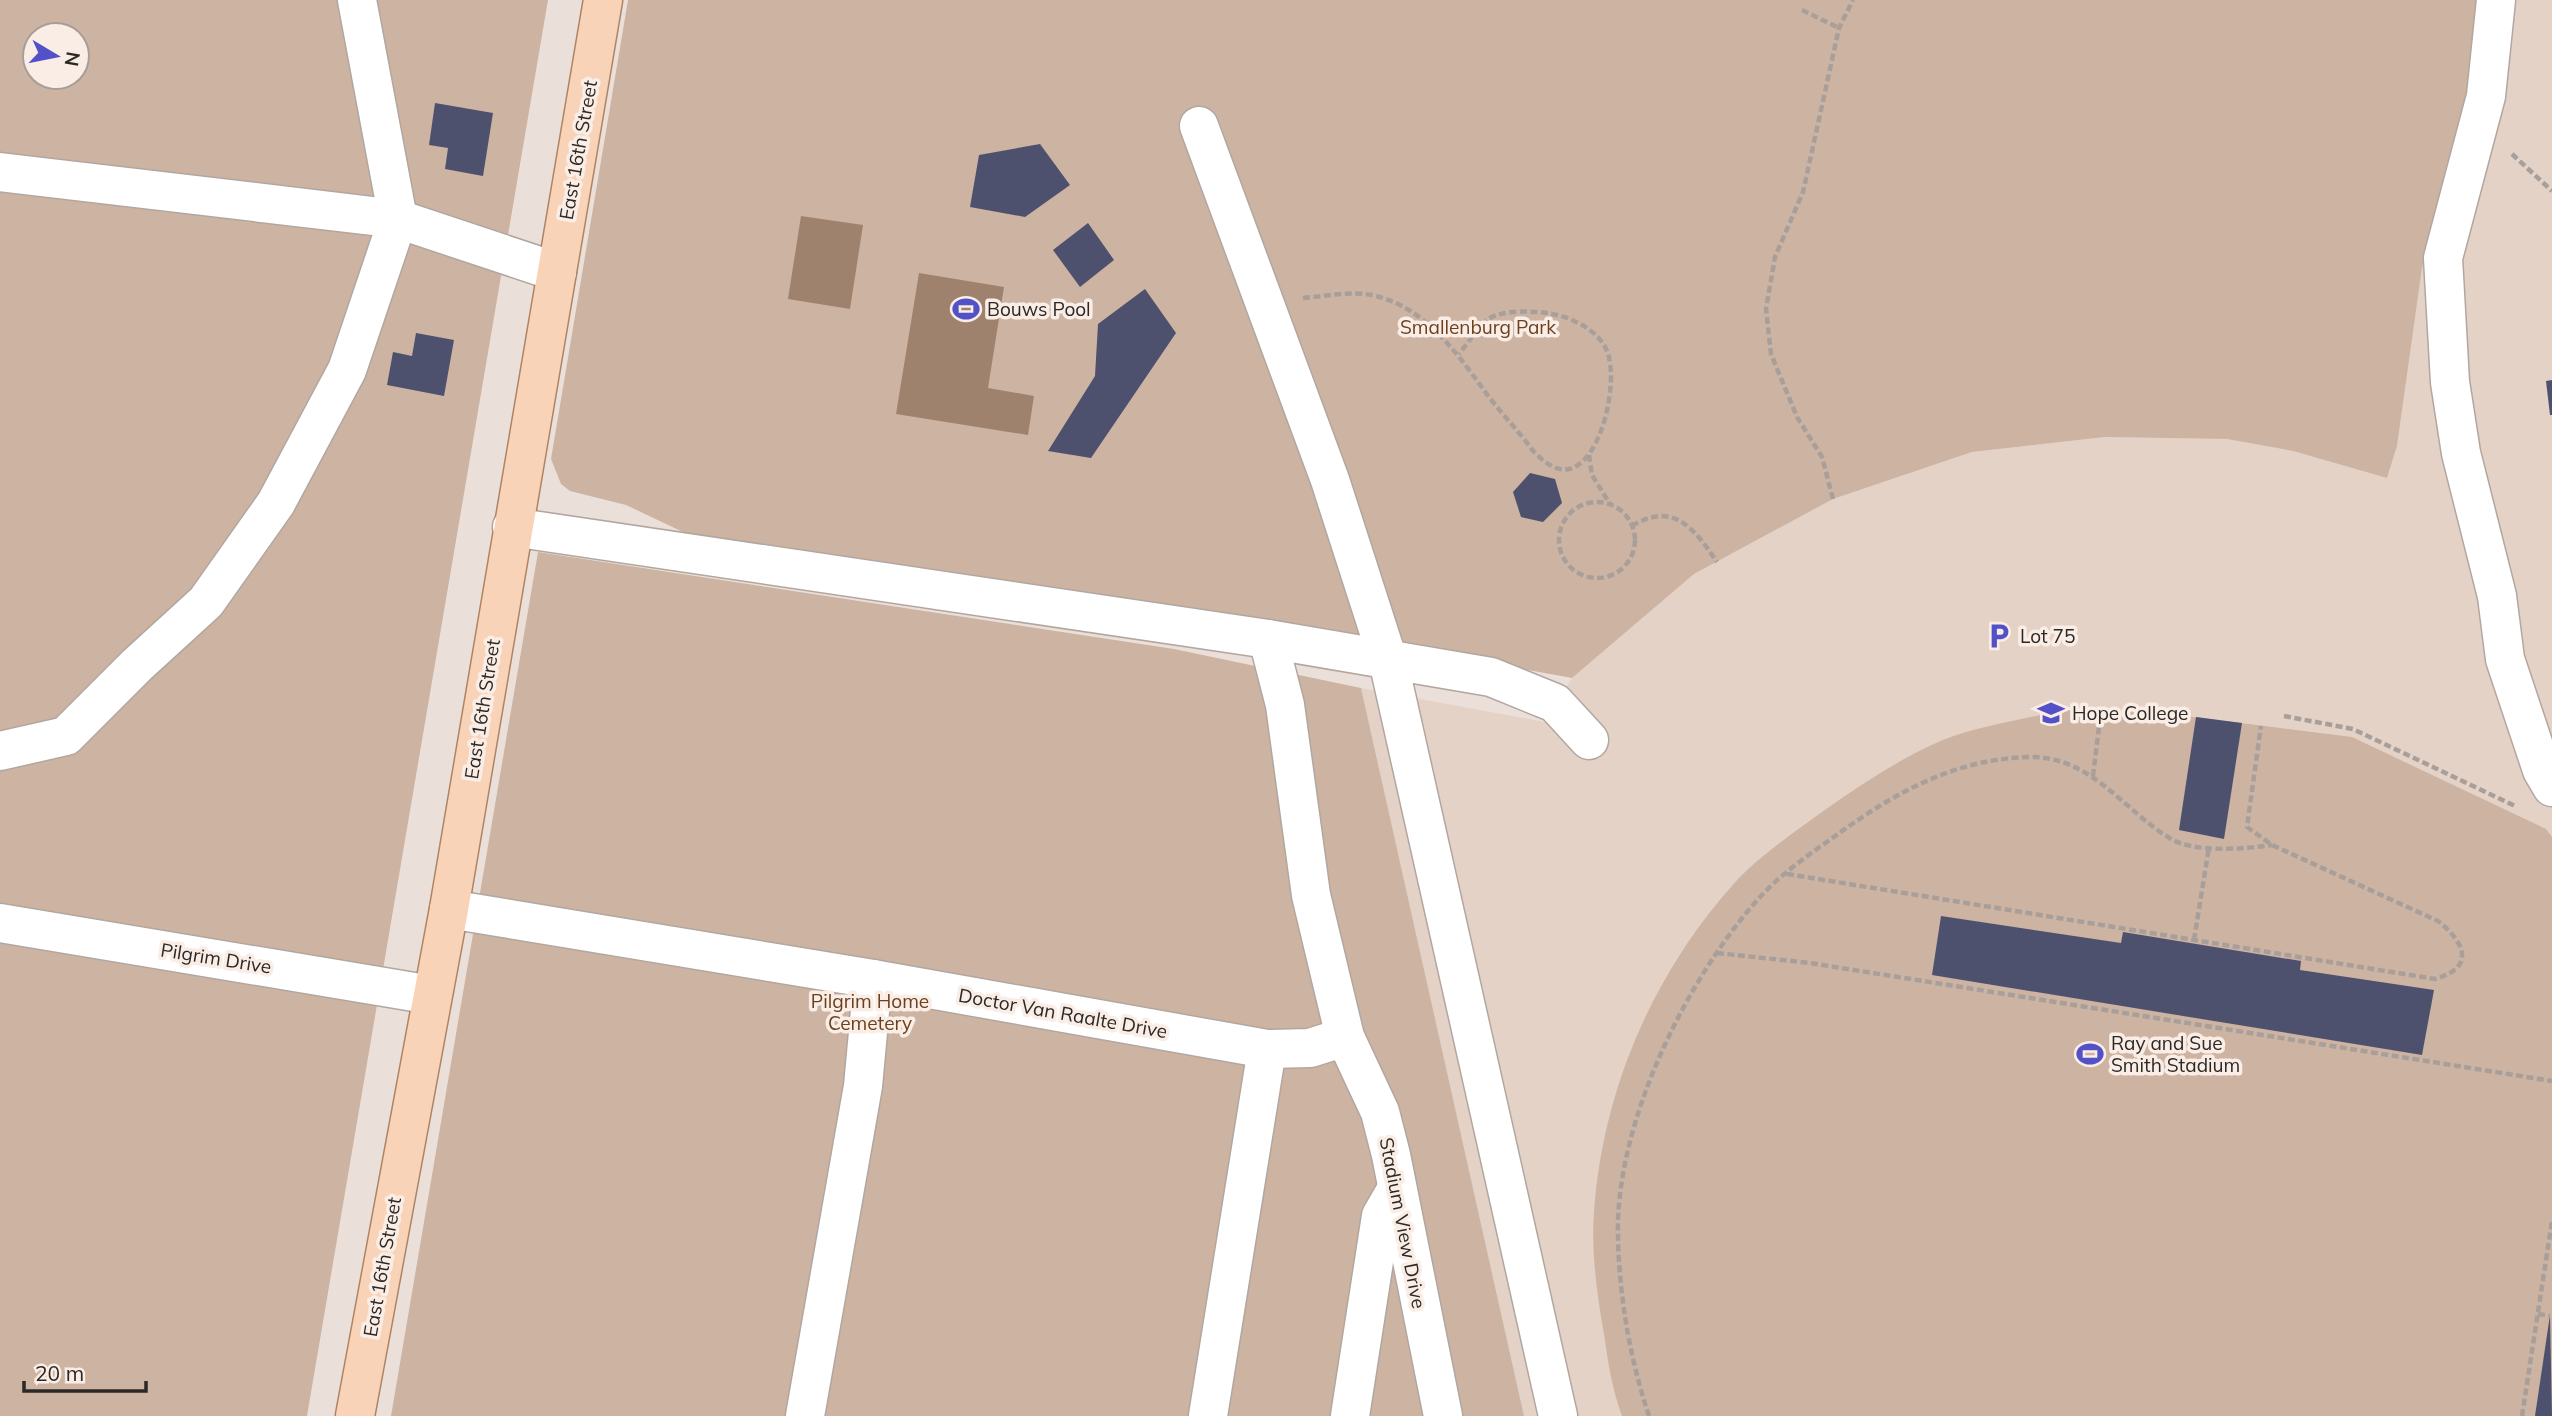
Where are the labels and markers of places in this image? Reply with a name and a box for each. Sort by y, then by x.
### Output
sports icon: Bouws Pool [951,294,981,324]
place label: Bouws Pool [987,297,1091,321]
parking icon: Lot 75 [1984,621,2014,651]
place label: Lot 75 [2020,624,2075,648]
school or university icon: Hope College [2036,698,2066,728]
place label: Hope College [2072,701,2188,725]
place label: Ray and Sue Smith Stadium [2111,1031,2240,1077]
sports icon: Ray and Sue Smith Stadium [2075,1039,2105,1069]

